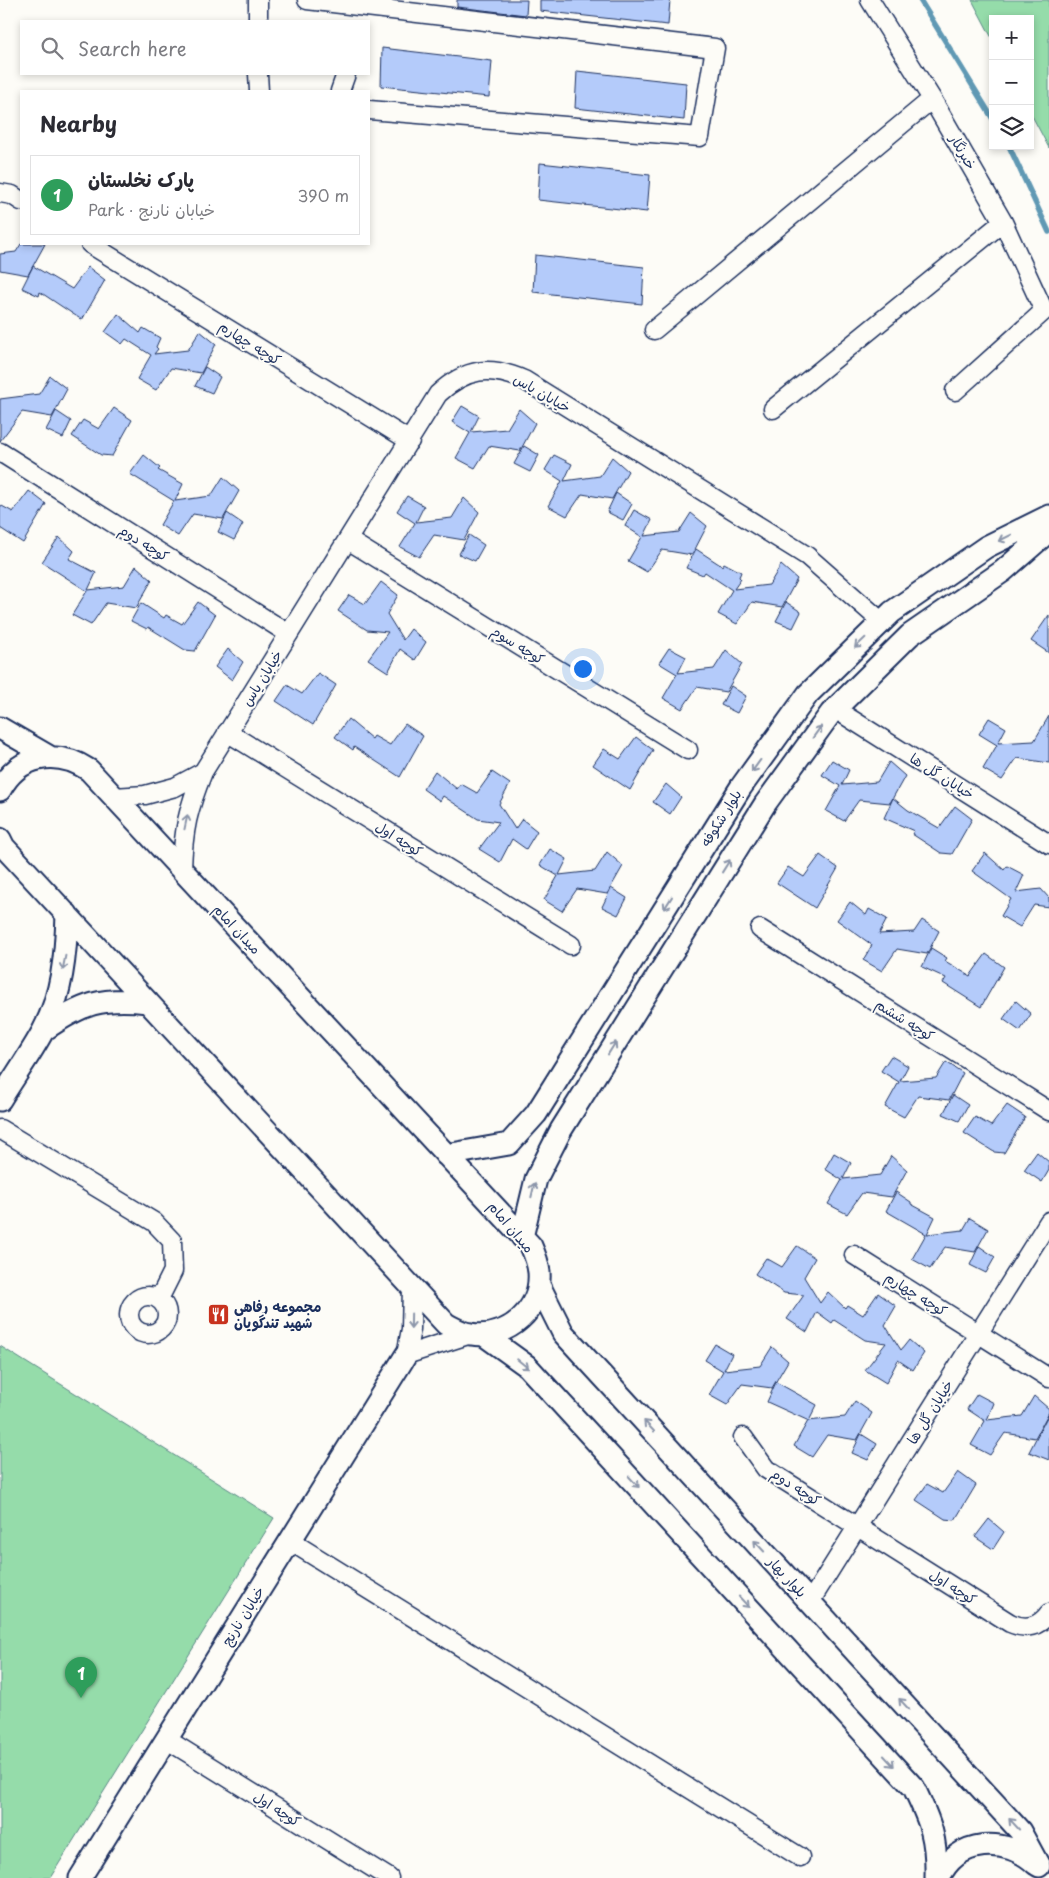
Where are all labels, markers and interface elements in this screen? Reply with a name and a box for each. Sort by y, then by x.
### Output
map controls [989,15,1034,150]
button: + [989,15,1034,60]
search box [20,20,370,75]
icon: search [38,34,66,62]
text: Search here [78,34,187,62]
button: − [989,60,1034,105]
button: layers [989,105,1034,150]
text: Nearby [40,107,117,139]
street label: خبرنگار [944,129,982,173]
text: پارک نخلستان [88,165,194,193]
text: 1 [53,183,61,207]
text: 390 m [298,183,349,207]
text: Park · خیابان نارنج [88,197,215,221]
street label: کوچه چهارم [214,315,286,371]
street label: خیابان یاس [510,368,575,417]
street label: کوچه دوم [114,519,174,567]
one-way arrow [998,533,1013,543]
street label: کوچه سوم [486,620,549,671]
one-way arrow [854,637,867,649]
street label: خیابان یاس [236,646,287,710]
your location [570,656,596,682]
one-way arrow [812,725,822,739]
street label: خیابان گل ها [906,747,979,804]
one-way arrow [751,759,761,773]
street label: بلوار شکوفه [695,785,746,850]
one-way arrow [182,814,191,830]
street label: کوچه اول [371,816,427,861]
one-way arrow [722,860,732,874]
one-way arrow [663,896,673,910]
street label: میدان امام [208,899,266,959]
one-way arrow [59,954,68,970]
street label: کوچه ششم [871,993,939,1047]
one-way arrow [607,1042,617,1056]
one-way arrow [529,1182,538,1198]
street label: میدان امام [483,1196,539,1258]
street label: کوچه چهارم [880,1266,952,1322]
place label: مجموعه رفاهی شهید تندگویان [234,1296,321,1333]
restaurant icon: مجموعه رفاهی شهید تندگویان [206,1303,230,1327]
one-way arrow [407,1313,416,1329]
one-way arrow [516,1358,529,1369]
street label: خیابان گل ها [901,1375,958,1448]
one-way arrow [643,1420,655,1433]
street label: کوچه دوم [767,1463,825,1511]
one-way arrow [628,1476,640,1489]
one-way arrow [753,1540,765,1552]
street label: بلوار بهار [762,1551,812,1602]
street label: کوچه اول [925,1564,981,1609]
street label: خیابان نارنج [216,1582,269,1650]
one-way arrow [738,1596,750,1609]
pin: 1 [65,1657,97,1698]
one-way arrow [898,1698,910,1711]
one-way arrow [883,1754,895,1767]
street label: کوچه اول [249,1786,305,1831]
one-way arrow [1008,1818,1020,1831]

